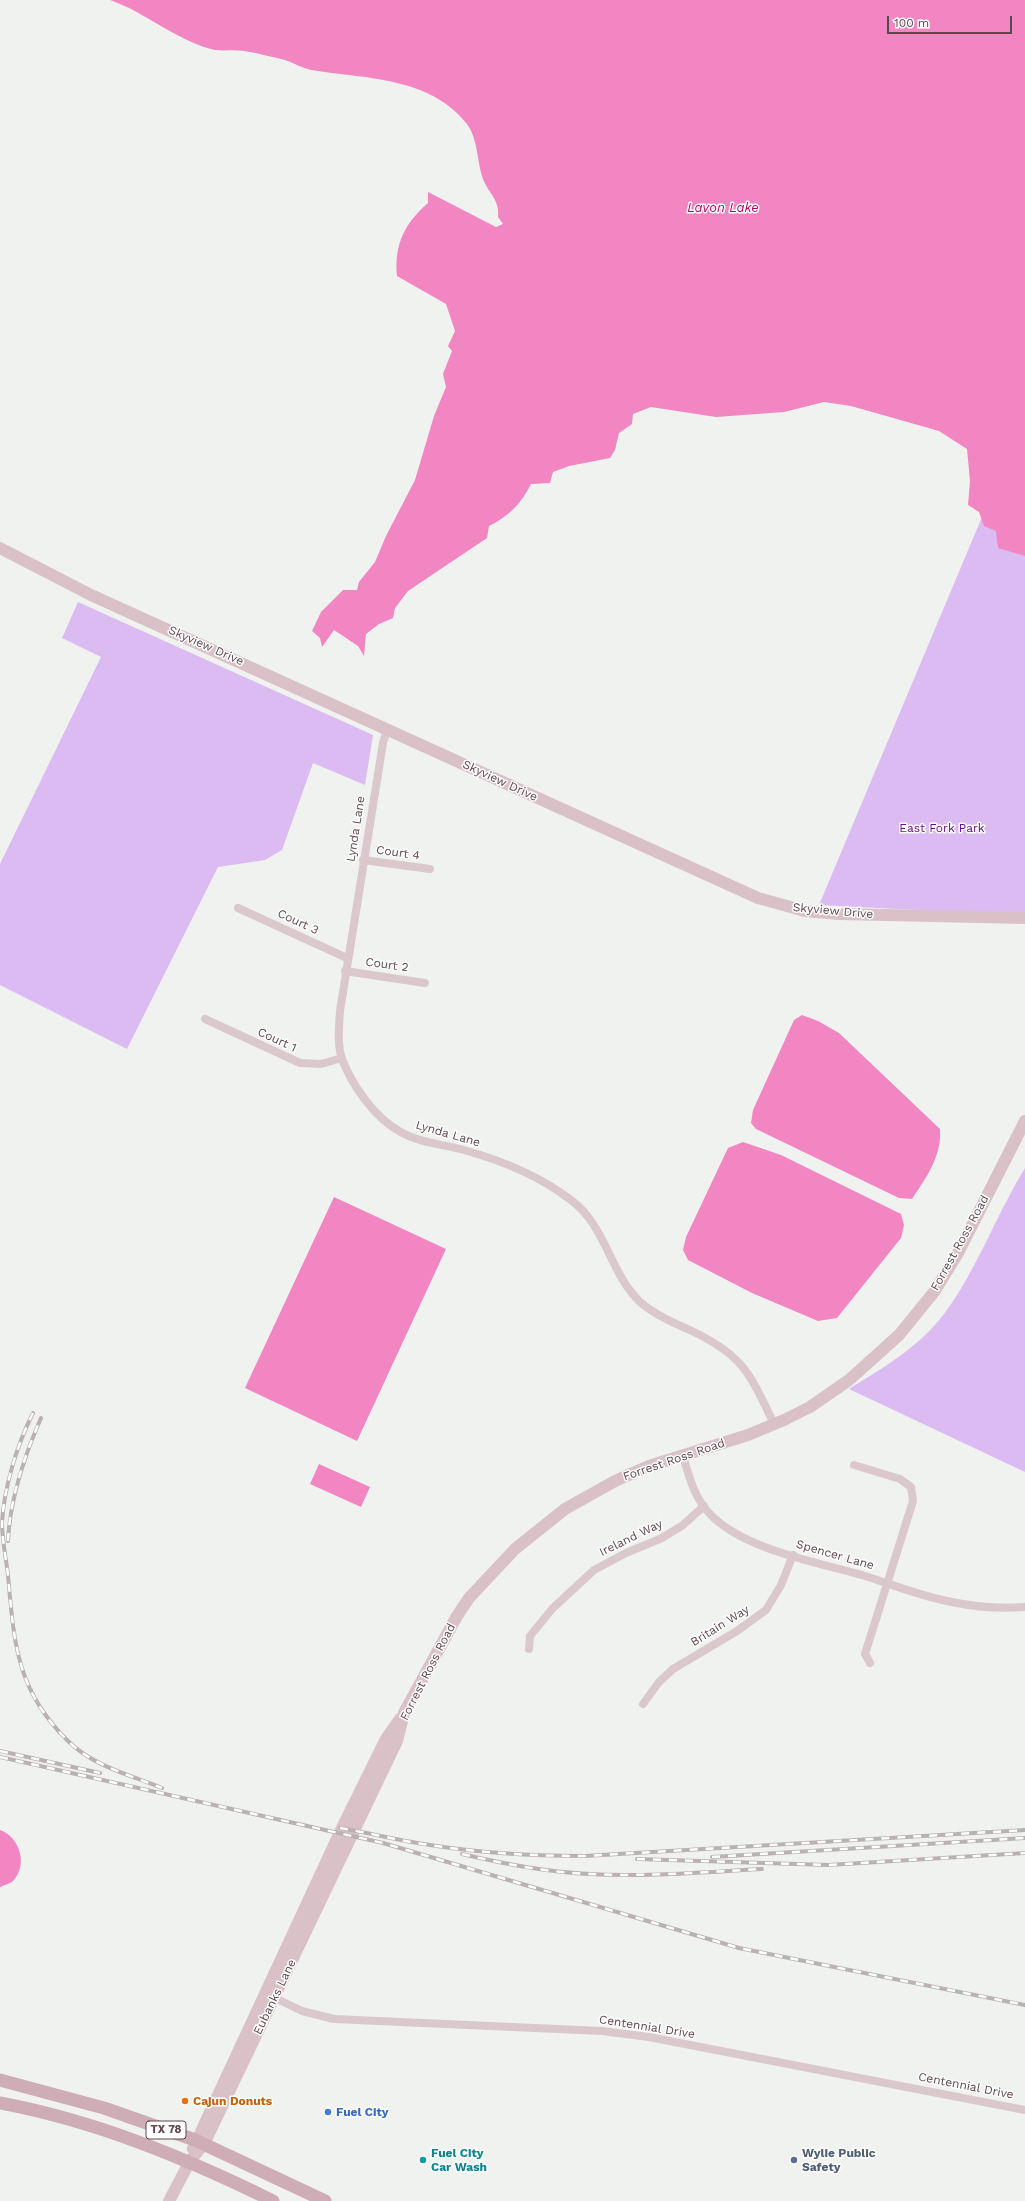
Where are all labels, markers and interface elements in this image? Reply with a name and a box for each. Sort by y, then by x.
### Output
scale bar [889,8,1014,34]
text: 100 m [894,16,929,30]
water label: Lavon Lake [687,200,759,216]
street label: Skyview Drive [166,623,246,669]
street label: Skyview Drive [460,757,540,805]
street label: Lynda Lane [344,795,368,863]
park label: East Fork Park [899,821,985,835]
street label: Court 4 [375,843,421,863]
street label: Skyview Drive [792,900,874,922]
street label: Court 3 [275,906,321,938]
street label: Court 2 [364,955,410,975]
street label: Court 1 [255,1025,299,1055]
street label: Lynda Lane [414,1118,482,1150]
street label: Forrest Ross Road [928,1193,992,1293]
street label: Forrest Ross Road [621,1436,727,1484]
street label: Ireland Way [597,1517,665,1559]
street label: Spencer Lane [794,1537,876,1573]
street label: Britain Way [688,1602,752,1650]
street label: Forrest Ross Road [397,1621,459,1723]
street label: Eubanks Lane [251,1957,299,2037]
street label: Centennial Drive [598,2012,696,2042]
street label: Centennial Drive [917,2070,1015,2102]
place label: Cajun Donuts [193,2094,272,2108]
marker: Cajun Donuts [180,2096,190,2106]
place label: Fuel City [336,2105,389,2119]
marker: Fuel City [323,2107,333,2117]
road number: TX 78 [146,2121,186,2139]
place label: Fuel City Car Wash [431,2146,487,2174]
place label: Wylie Public Safety [802,2146,876,2174]
marker: Fuel City Car Wash [418,2155,428,2165]
marker: Wylie Public Safety [789,2155,799,2165]

